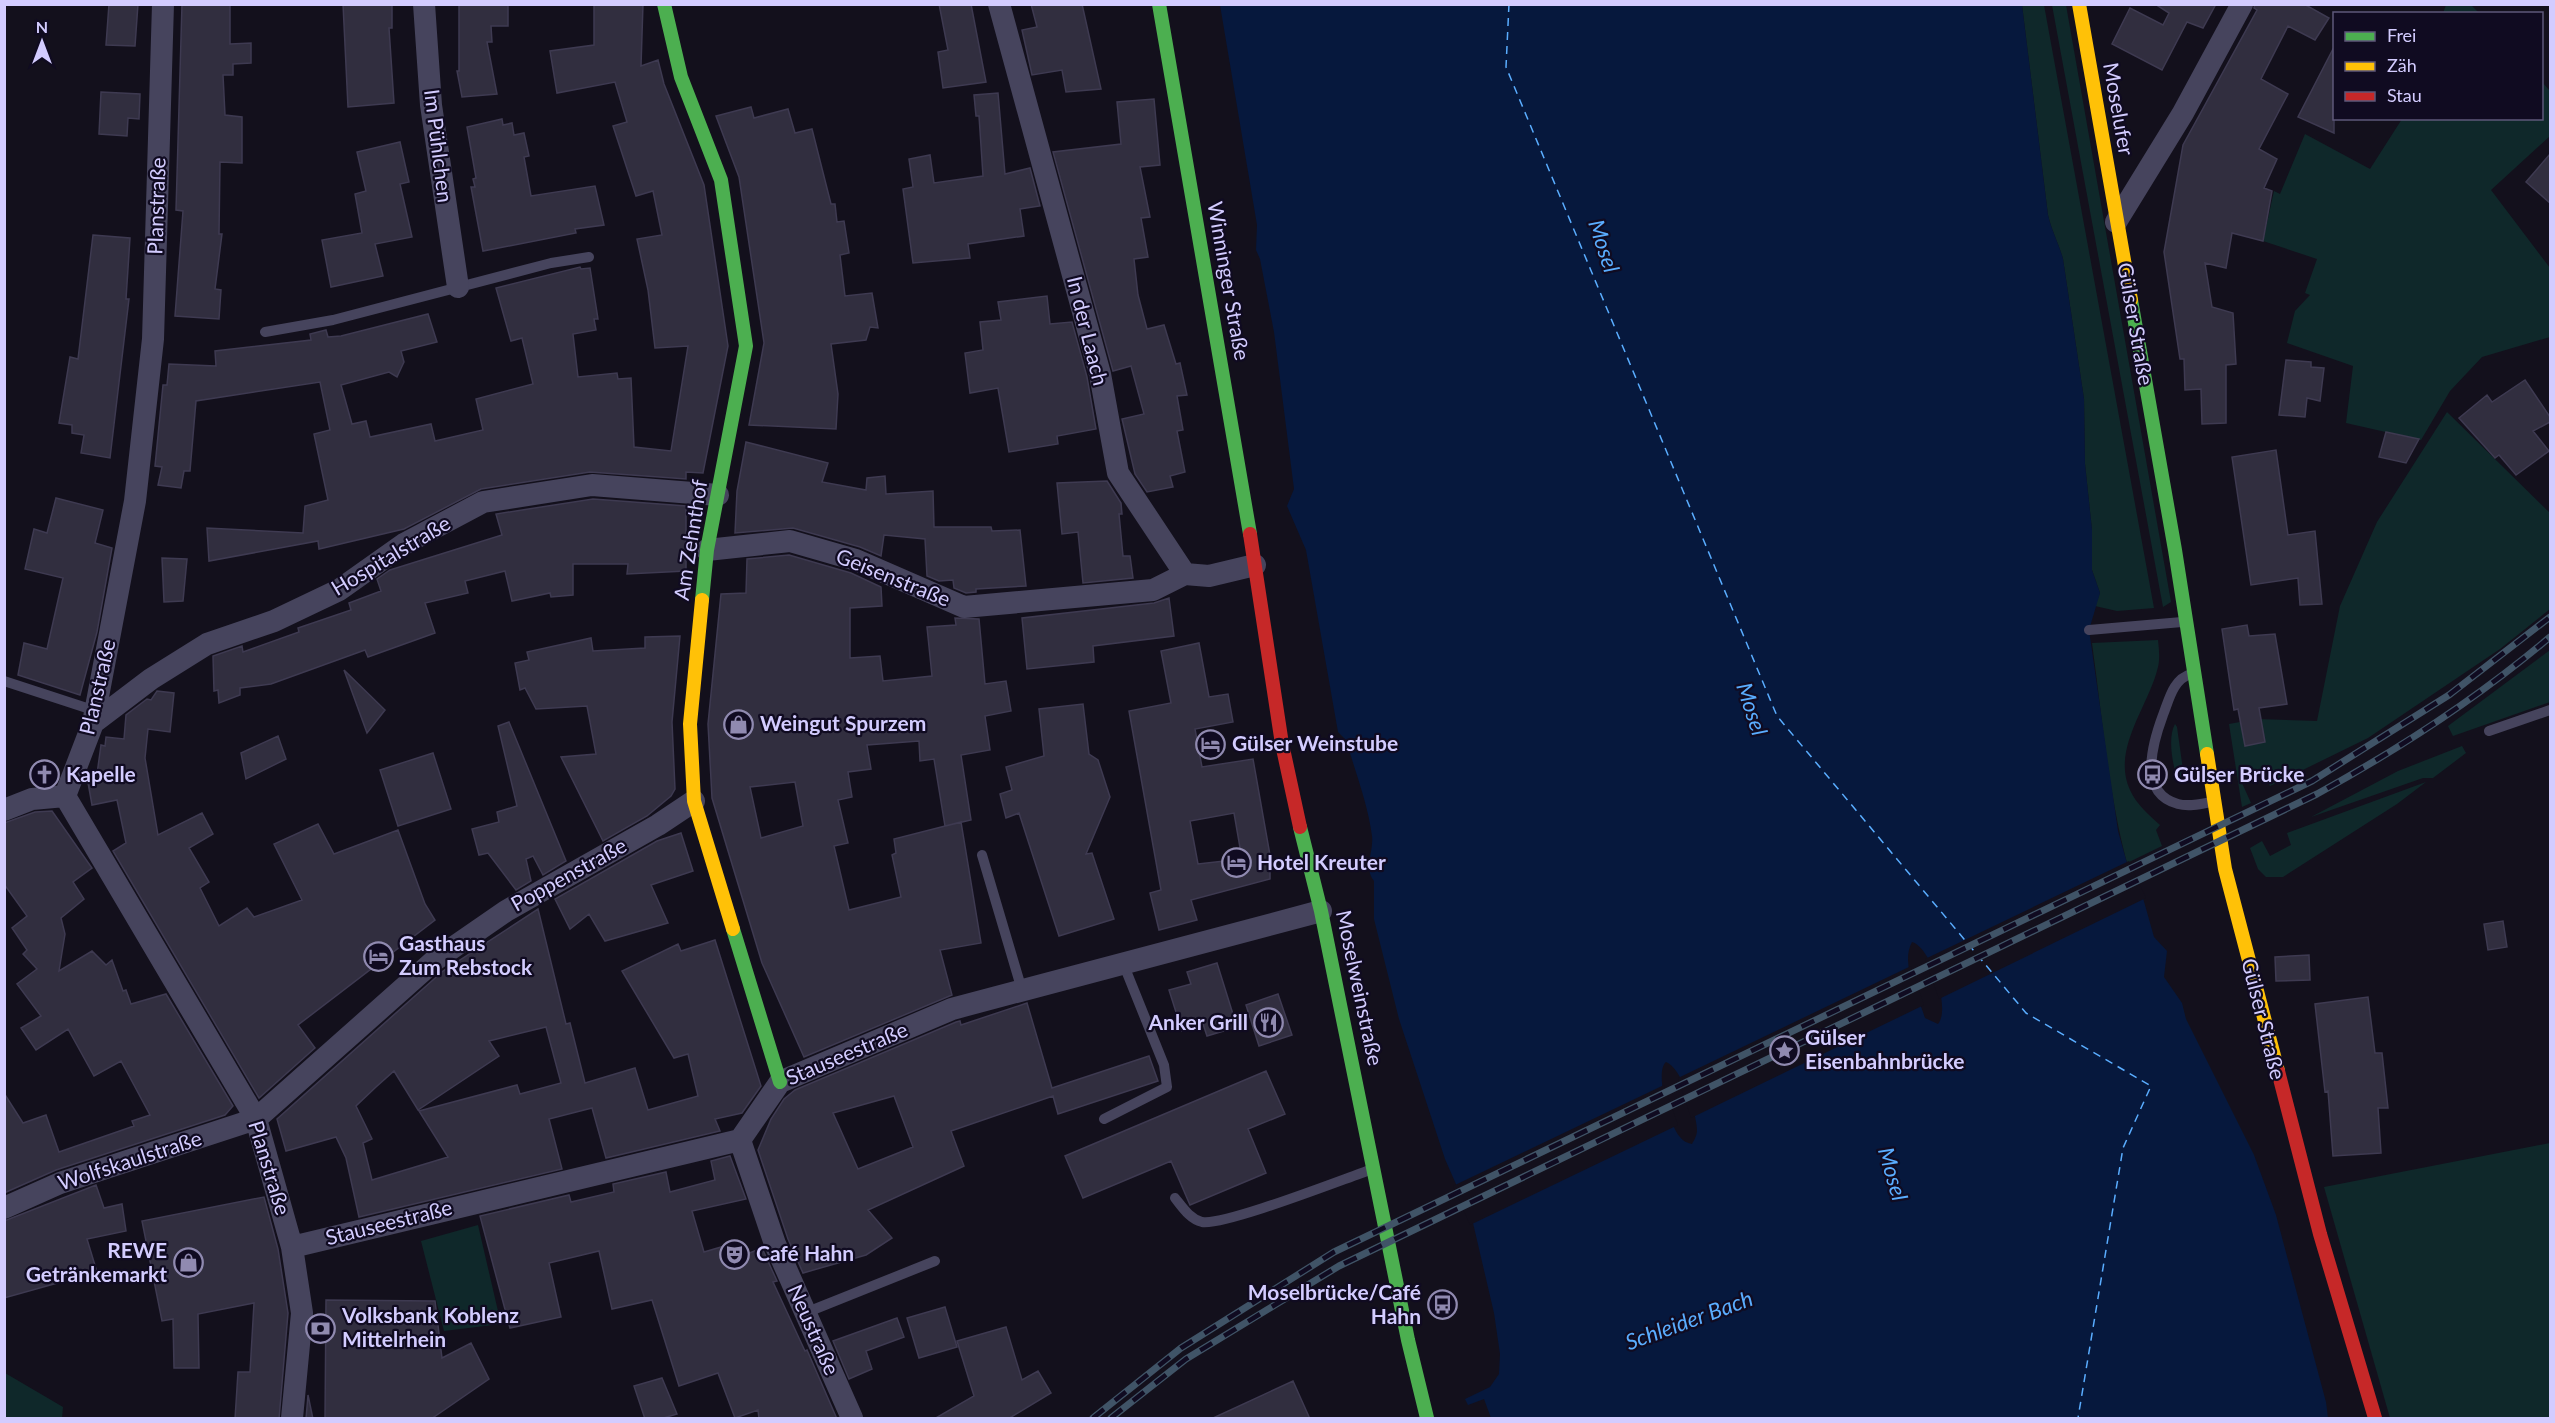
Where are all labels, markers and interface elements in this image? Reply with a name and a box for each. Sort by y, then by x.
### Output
north arrow [12,12,72,72]
legend [2333,12,2543,120]
text: N [36,17,48,36]
text: Frei [2387,24,2416,46]
text: Zäh [2387,54,2417,76]
street label: Moselufer [2099,60,2140,157]
text: Stau [2387,84,2422,106]
street label: Im Pühlchen [420,88,459,204]
street label: Planstraße [141,157,170,255]
street label: Winninger Straße [1203,199,1256,362]
water label: Mosel [1583,216,1626,276]
street label: Gülser Straße [2113,260,2160,387]
street label: In der Laach [1063,273,1114,388]
street label: Am Zehnthof [668,477,711,602]
street label: Hospitalstraße [326,509,454,600]
street label: Geisenstraße [833,542,954,611]
street label: Planstraße [73,636,120,737]
water label: Mosel [1731,679,1774,739]
shop icon: Weingut Spurzem [723,708,755,740]
place label: Weingut Spurzem [760,710,926,735]
hotel icon: Gülser Weinstube [1195,728,1227,760]
place label: Gülser Weinstube [1232,730,1398,755]
church icon: Kapelle [29,759,61,791]
bus stop icon: Gülser Brücke [2137,759,2169,791]
place label: Kapelle [66,761,136,786]
place label: Gülser Brücke [2174,761,2304,786]
street label: Poppenstraße [506,832,630,916]
hotel icon: Hotel Kreuter [1220,847,1252,879]
place label: Hotel Kreuter [1257,849,1386,874]
street label: Moselweinstraße [1332,908,1389,1068]
place label: Gasthaus Zum Rebstock [399,930,533,979]
hotel icon: Gasthaus Zum Rebstock [362,940,394,972]
street label: Gülser Straße [2237,955,2292,1082]
restaurant icon: Anker Grill [1253,1007,1285,1039]
place label: Anker Grill [1148,1009,1248,1034]
street label: Stauseestraße [782,1016,911,1089]
place label: Gülser Eisenbahnbrücke [1805,1024,1965,1073]
place icon: Gülser Eisenbahnbrücke [1768,1034,1800,1066]
street label: Planstraße [244,1117,297,1218]
street label: Wolfskaulstraße [55,1125,204,1195]
water label: Mosel [1873,1144,1914,1204]
street label: Stauseestraße [323,1194,455,1249]
place label: REWE Getränkemarkt [26,1237,167,1286]
theatre icon: Café Hahn [719,1238,751,1270]
place label: Café Hahn [756,1240,854,1265]
shop icon: REWE Getränkemarkt [172,1247,204,1279]
place label: Moselbrücke/Café Hahn [1248,1279,1421,1328]
street label: Neustraße [783,1280,845,1378]
water label: Schleider Bach [1621,1284,1756,1355]
bus stop icon: Moselbrücke/Café Hahn [1426,1289,1458,1321]
place label: Volksbank Koblenz Mittelrhein [341,1302,519,1351]
bank icon: Volksbank Koblenz Mittelrhein [305,1312,337,1344]

